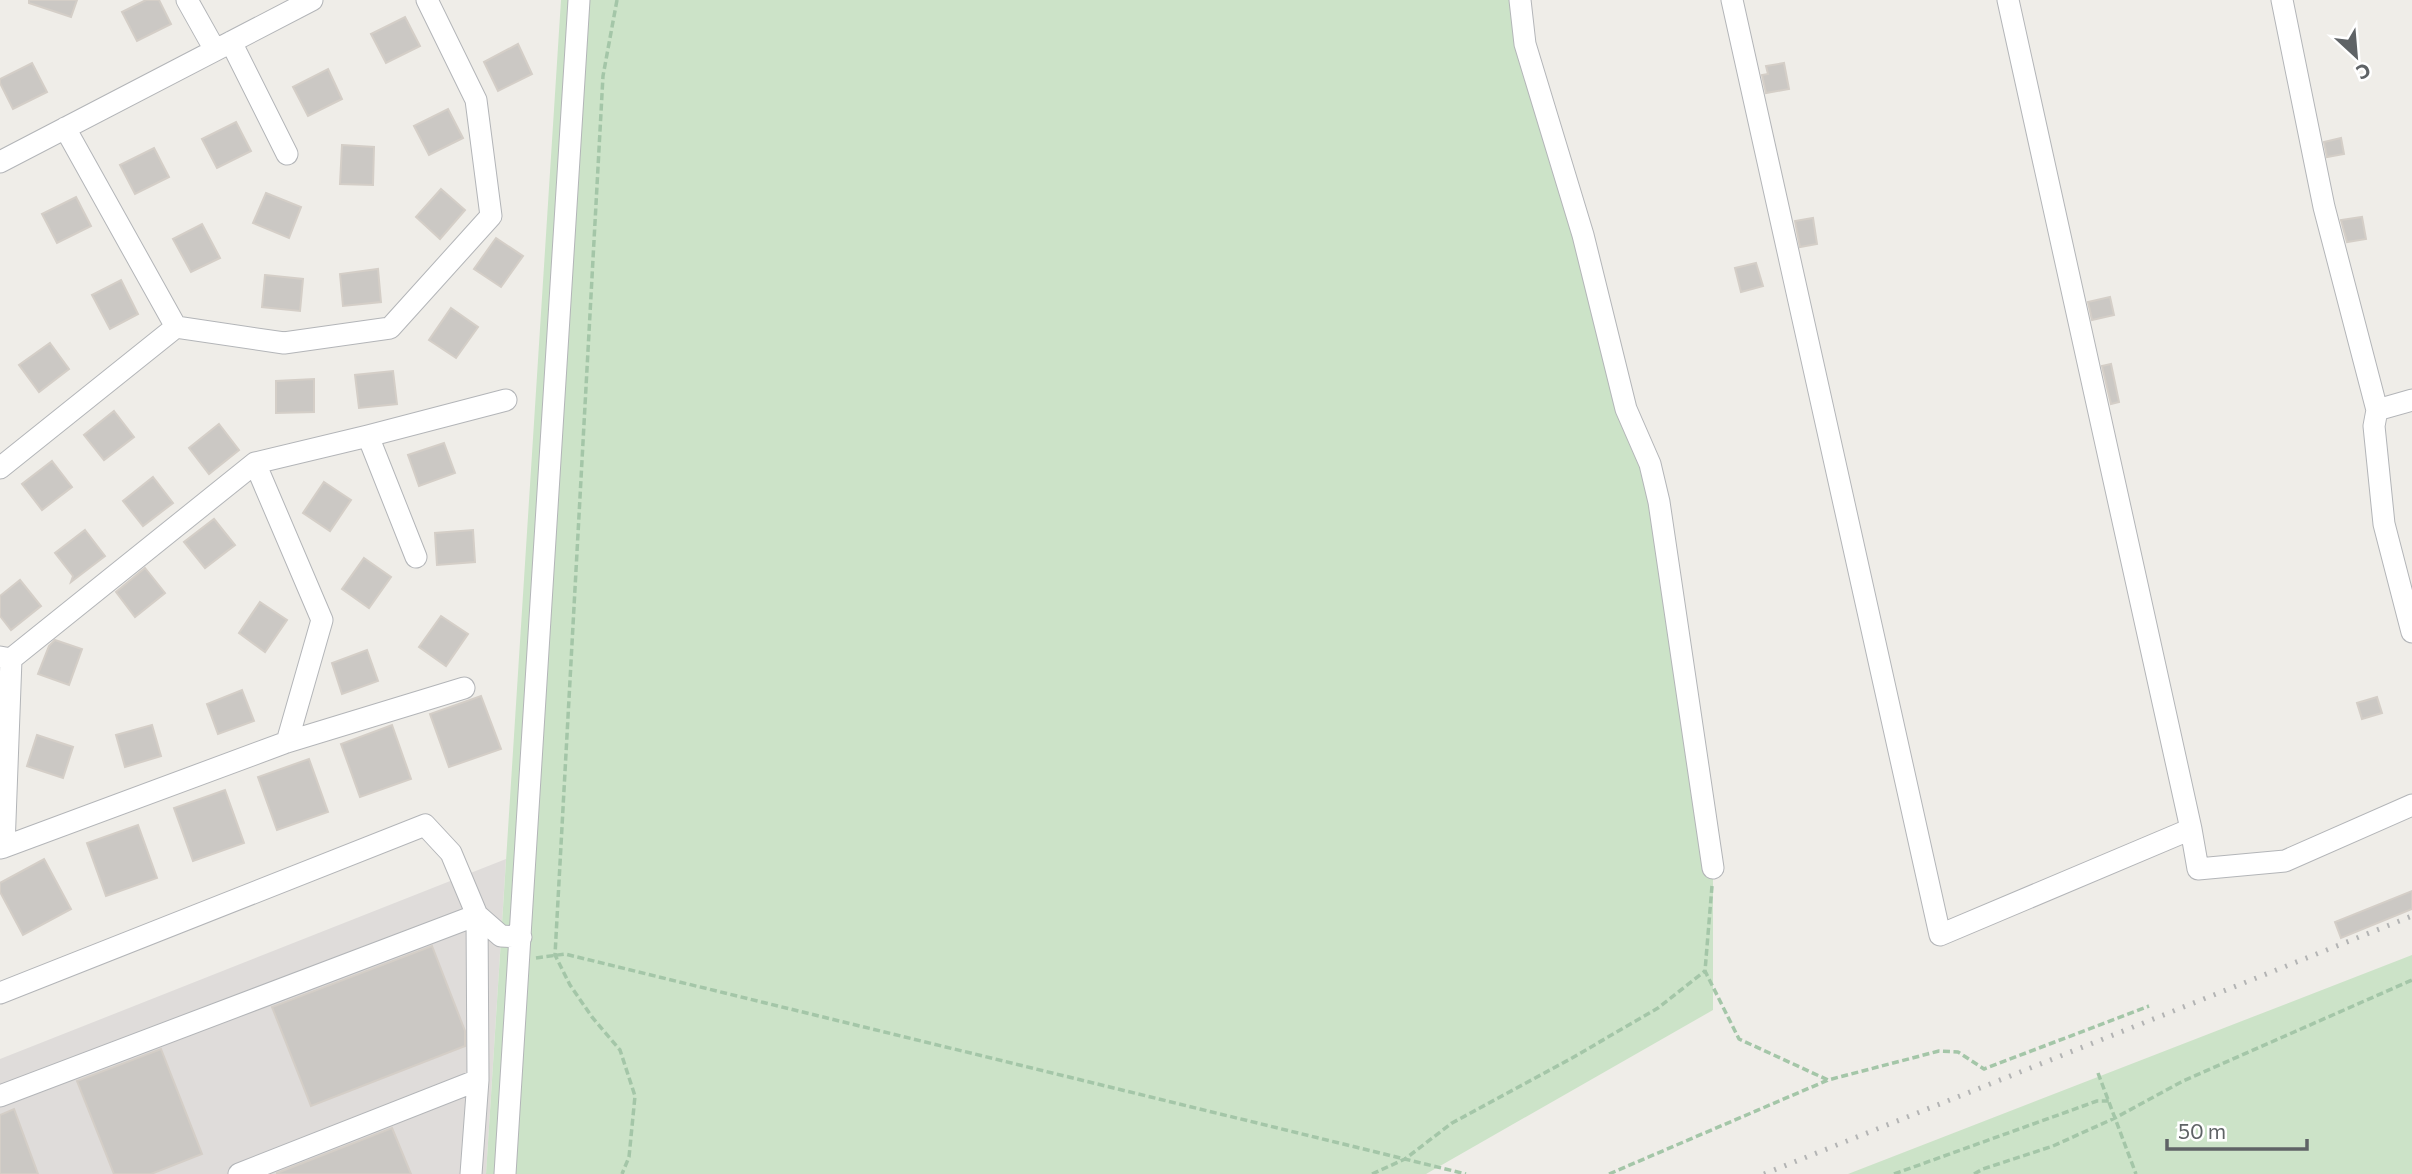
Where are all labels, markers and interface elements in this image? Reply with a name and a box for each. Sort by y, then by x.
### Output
north arrow [2321,21,2391,91]
text: С [2353,59,2375,85]
scale bar [2167,1108,2307,1152]
text: 50 m [2178,1118,2226,1143]

